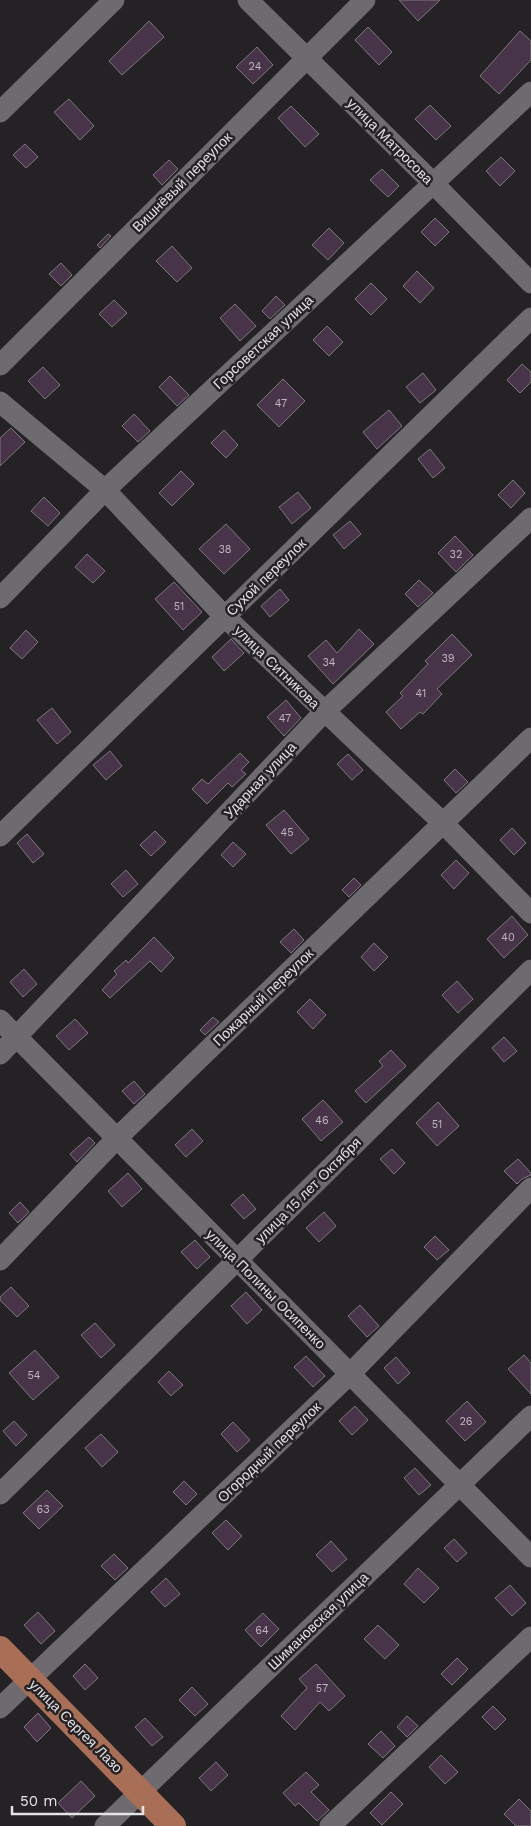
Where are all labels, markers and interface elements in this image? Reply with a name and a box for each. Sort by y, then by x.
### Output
house number: 24 [249,60,262,73]
street label: улица Матросова [344,95,436,187]
street label: Вишнёвый переулок [129,128,236,235]
street label: Горсоветская улица [210,292,316,392]
house number: 47 [275,397,287,410]
street label: Сухой переулок [223,534,310,619]
house number: 38 [218,543,232,556]
house number: 32 [450,548,462,561]
house number: 51 [174,600,184,613]
street label: улица Ситникова [231,622,323,712]
house number: 39 [441,652,455,665]
house number: 34 [322,656,336,669]
house number: 41 [416,687,426,700]
house number: 47 [279,712,291,725]
street label: Ударная улица [221,739,299,821]
house number: 45 [280,826,294,839]
house number: 40 [501,931,515,944]
street label: Пожарный переулок [210,945,317,1049]
house number: 46 [315,1114,329,1127]
house number: 51 [432,1118,442,1131]
street label: улица 15 лет Октября [252,1134,364,1246]
street label: улица Полины Осипенко [203,1226,329,1352]
house number: 54 [27,1369,41,1382]
street label: Огородный переулок [214,1398,324,1505]
house number: 26 [459,1415,473,1428]
house number: 63 [36,1503,50,1516]
street label: Шимановская улица [265,1569,372,1673]
house number: 64 [255,1624,269,1637]
street label: улица Сергея Лазо [26,1676,126,1776]
house number: 57 [316,1682,328,1695]
scale bar [12,1784,144,1816]
text: 50 m [20,1792,57,1810]

